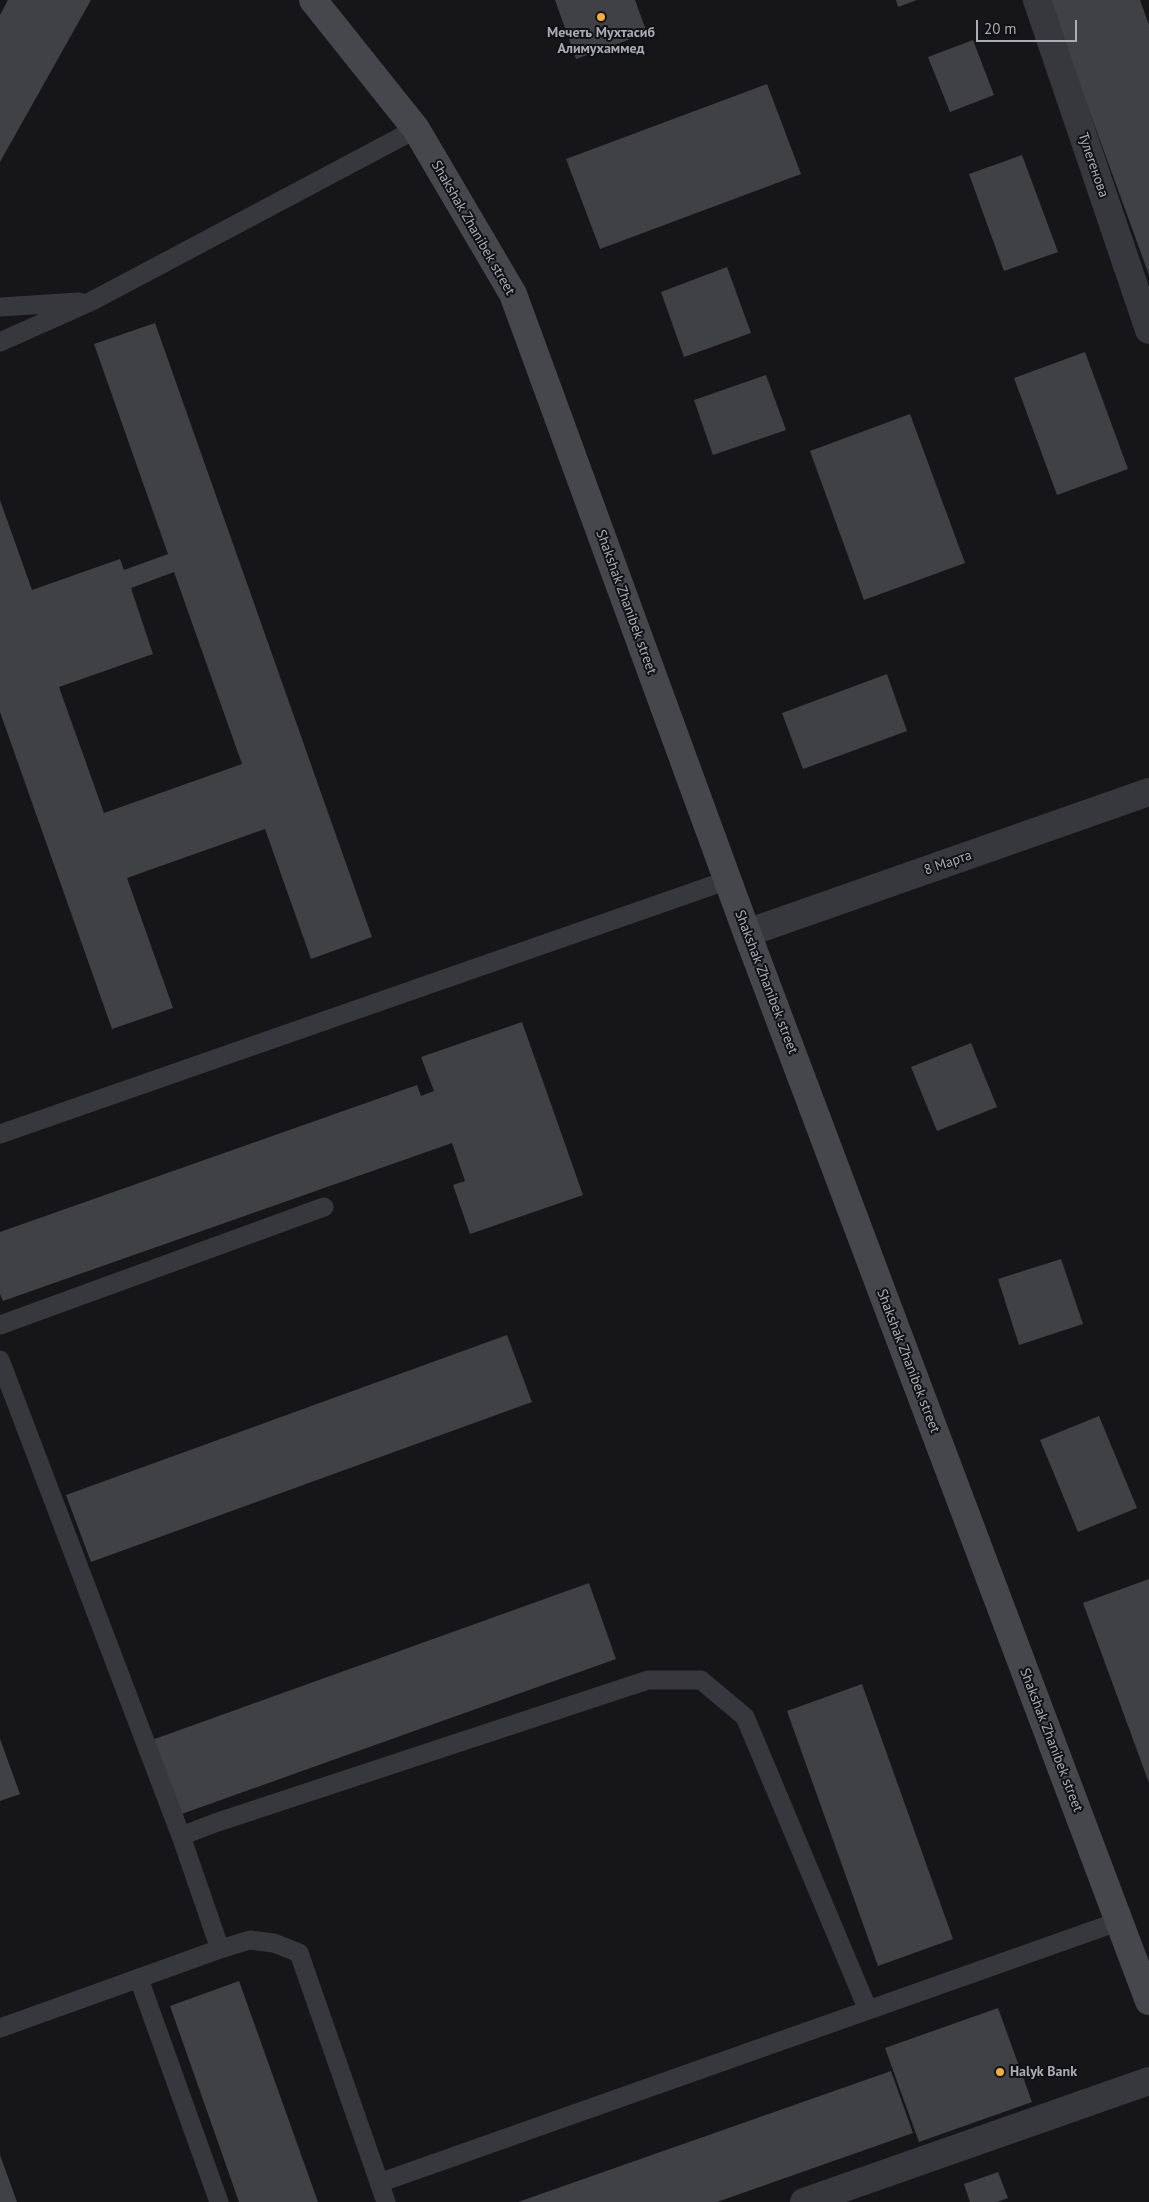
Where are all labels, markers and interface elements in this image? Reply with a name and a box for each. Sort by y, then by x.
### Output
scale bar [979,10,1080,42]
marker: Мечеть Мухтасиб Алимухаммед [595,11,607,23]
text: 20 m [984,19,1017,38]
place label: Мечеть Мухтасиб Алимухаммед [547,25,655,58]
street label: Тулегенова [1074,130,1112,200]
street label: Shakshak Zhanibek street [428,158,518,298]
street label: Shakshak Zhanibek street [592,527,660,677]
street label: 8 Марта [922,847,974,879]
street label: Shakshak Zhanibek street [731,908,801,1056]
street label: Shakshak Zhanibek street [873,1287,943,1435]
street label: Shakshak Zhanibek street [1016,1666,1086,1814]
place label: Halyk Bank [1010,2064,1077,2080]
marker: Halyk Bank [994,2066,1006,2078]

